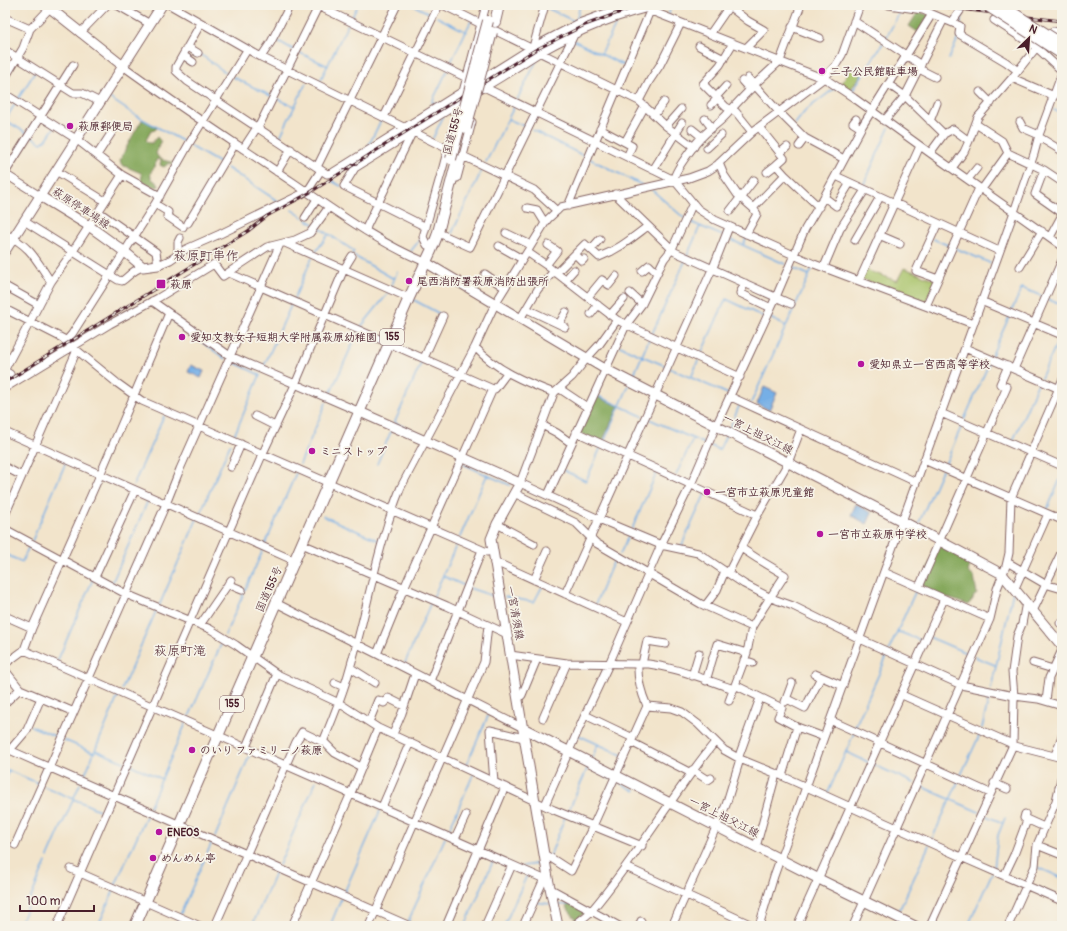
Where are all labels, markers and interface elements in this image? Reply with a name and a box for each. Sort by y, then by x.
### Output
north arrow [1009,18,1049,58]
text: N [1027,22,1040,37]
place label: 二子公民館駐車場 [830,65,918,78]
marker: 二子公民館駐車場 [817,66,827,76]
street label: 国道155号 [440,106,466,156]
place label: 萩原郵便局 [78,120,133,133]
marker: 萩原郵便局 [65,121,75,131]
street label: 萩原停車場線 [50,185,112,231]
district label: 萩原町串作 [173,248,239,264]
place label: 尾西消防署萩原消防出張所 [417,275,549,288]
marker: 尾西消防署萩原消防出張所 [404,276,414,286]
marker: 萩原 [155,278,167,290]
place label: 萩原 [170,278,192,291]
road number: 155 [380,329,404,345]
place label: 愛知文教女子短期大学附属萩原幼稚園 [190,331,377,344]
marker: 愛知文教女子短期大学附属萩原幼稚園 [177,332,187,342]
place label: 愛知県立一宮西高等学校 [869,358,990,371]
marker: 愛知県立一宮西高等学校 [856,359,866,369]
street label: 一宮上祖父江線 [721,411,795,457]
place label: ミニストップ [320,445,387,458]
marker: ミニストップ [307,446,317,456]
place label: 一宮市立萩原児童館 [715,486,814,499]
marker: 一宮市立萩原児童館 [702,487,712,497]
place label: 一宮市立萩原中学校 [828,528,927,541]
marker: 一宮市立萩原中学校 [815,529,825,539]
street label: 国道155号 [253,564,285,614]
street label: 一宮清須線 [504,585,526,641]
district label: 萩原町滝 [154,643,206,659]
road number: 155 [220,696,244,712]
place label: のいり ファミリーノ萩原 [200,744,323,757]
marker: のいり ファミリーノ萩原 [187,745,197,755]
street label: 一宮上祖父江線 [687,794,761,840]
place label: ENEOS [167,826,200,839]
marker: ENEOS [154,827,164,837]
place label: めんめん亭 [161,852,216,865]
marker: めんめん亭 [148,853,158,863]
scale bar [20,887,94,913]
text: 100 m [26,894,61,909]

